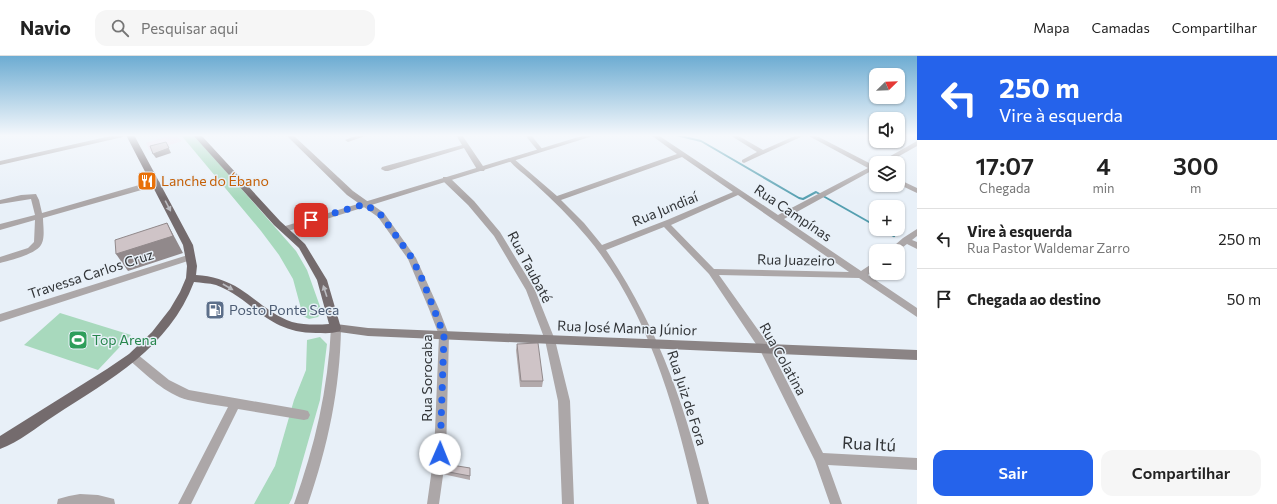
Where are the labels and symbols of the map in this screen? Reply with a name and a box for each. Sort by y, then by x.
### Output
north arrow [869,68,905,104]
restaurant icon: Lanche do Ébano [136,170,158,192]
place label: Lanche do Ébano [161,172,269,189]
street label: Rua Campínas [751,180,835,245]
street label: Rua Jundiaí [629,187,701,229]
one-way arrow [165,201,172,212]
pin [294,203,328,237]
street label: Rua Taubaté [504,228,556,305]
street label: Travessa Carlos Cruz [26,245,156,302]
street label: Rua Juazeiro [757,250,835,269]
one-way arrow [222,284,234,290]
one-way arrow [322,285,328,297]
fuel station icon: Posto Ponte Seca [204,299,226,321]
place label: Posto Ponte Seca [229,301,339,318]
street label: Rua José Manna Júnior [557,317,698,338]
street label: Rua Colatina [756,319,810,398]
sports icon: Top Arena [67,329,89,351]
place label: Top Arena [92,331,157,348]
street label: Rua Sorocaba [418,334,435,422]
street label: Rua Juiz de Fora [664,348,711,448]
street label: Rua Itú [841,432,897,455]
position arrow [419,433,461,475]

